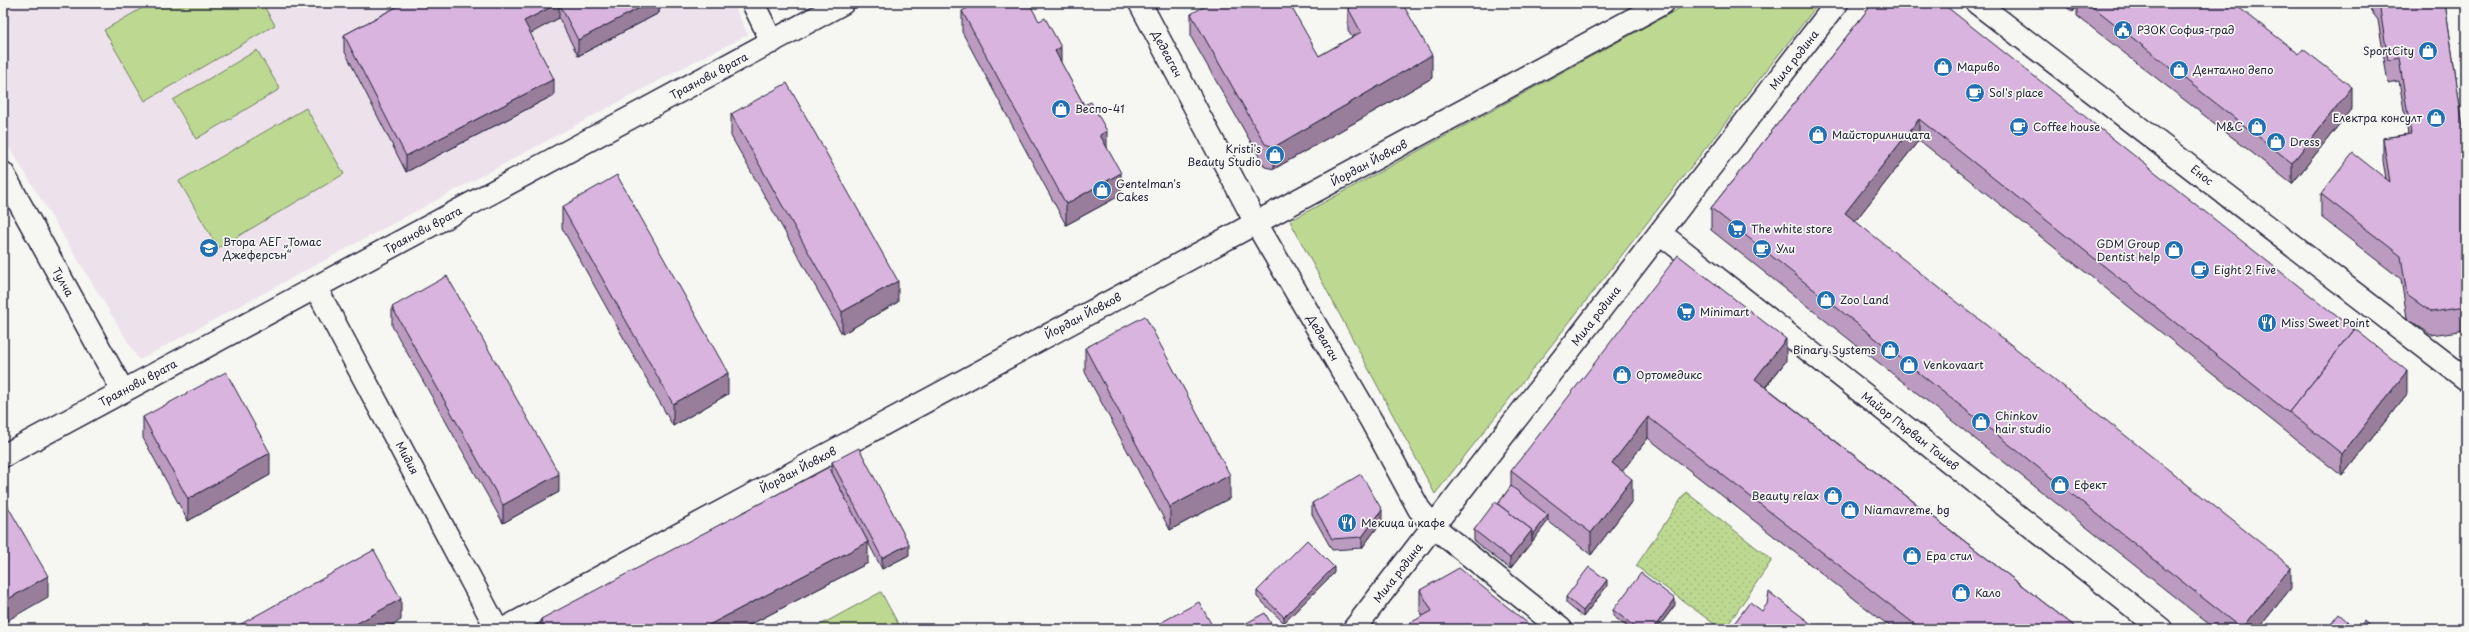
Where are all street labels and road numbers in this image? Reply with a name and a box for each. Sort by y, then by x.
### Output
street label: Дедеагач [1147,26,1187,80]
street label: Мила родина [1765,26,1823,93]
street label: Траянови врата [667,48,751,103]
street label: Йордан Йовков [1327,135,1410,190]
street label: Енос [2187,160,2217,189]
street label: Траянови врата [381,202,465,257]
street label: Тулча [48,264,79,300]
street label: Мила родина [1567,282,1625,349]
street label: Йордан Йовков [1041,288,1124,343]
street label: Дедеагач [1303,310,1344,364]
street label: Траянови врата [96,355,180,410]
street label: Майор Първан Тошев [1858,387,1963,474]
street label: Мидия [392,438,423,477]
street label: Йордан Йовков [756,442,839,497]
street label: Мила родина [1369,539,1427,606]

